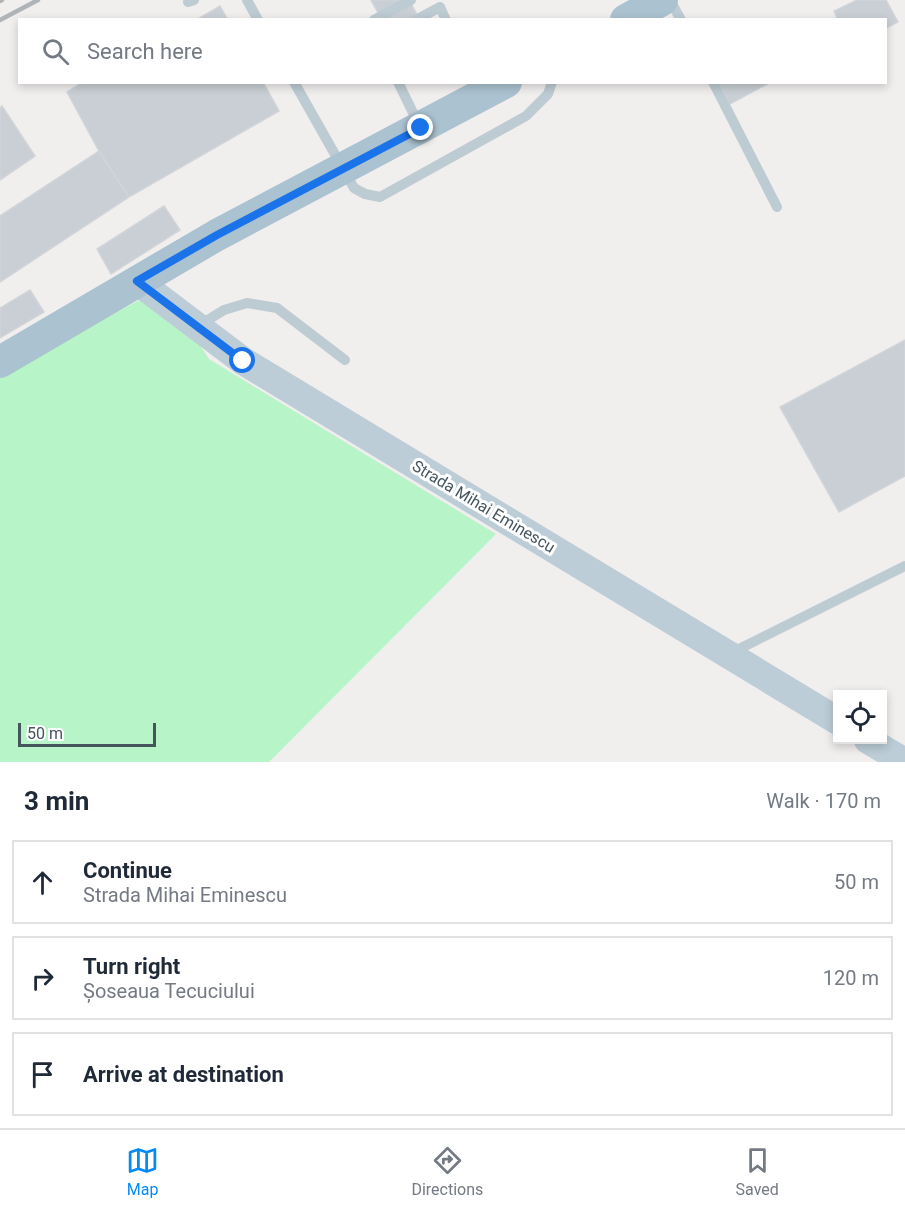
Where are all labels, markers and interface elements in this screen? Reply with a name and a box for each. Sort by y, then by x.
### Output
search box [18,18,887,84]
icon: search [39,35,72,68]
text: Search here [87,39,203,64]
route end [407,114,433,140]
route start [229,347,255,373]
street label: Strada Mihai Eminescu [409,456,559,557]
map controls [833,690,887,744]
button: locate [833,690,887,744]
scale bar [18,720,156,748]
text: 50 m [27,724,63,743]
text: 3 min [24,786,89,816]
text: Walk · 170 m [766,789,881,813]
text: Continue [83,858,172,883]
icon: ahead [26,866,59,899]
text: 50 m [834,870,879,894]
text: Strada Mihai Eminescu [83,883,287,907]
text: Turn right [83,954,180,979]
icon: right [26,962,59,995]
text: 120 m [823,966,879,990]
text: Șoseaua Tecuciului [83,979,255,1003]
icon: arrive [26,1058,59,1091]
text: Arrive at destination [83,1062,284,1087]
tab: Map [126,1144,159,1199]
tab: Directions [411,1144,483,1199]
tab: Saved [736,1144,779,1199]

